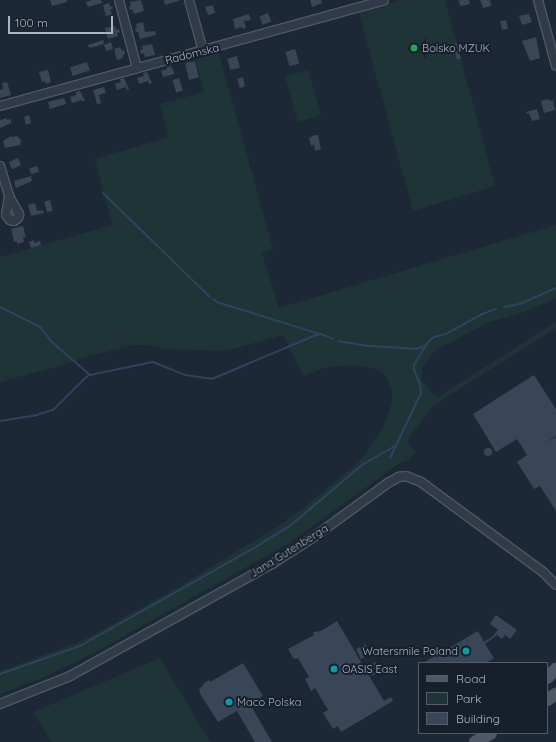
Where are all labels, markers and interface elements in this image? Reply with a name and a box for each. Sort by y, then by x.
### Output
scale bar [10,8,115,34]
text: 100 m [15,15,48,30]
street label: Radomska [164,41,220,67]
place label: Boisko MZUK [422,41,490,55]
marker: Boisko MZUK [409,43,419,53]
street label: Jana Gutenberga [248,522,330,580]
place label: Watersmile Poland [362,644,458,658]
marker: Watersmile Poland [461,646,471,656]
place label: OASIS East [342,662,397,676]
legend [418,662,548,734]
marker: OASIS East [329,664,339,674]
text: Road [456,671,486,686]
text: Park [456,691,481,706]
place label: Maco Polska [237,695,301,709]
marker: Maco Polska [224,697,234,707]
text: Building [456,711,500,726]

